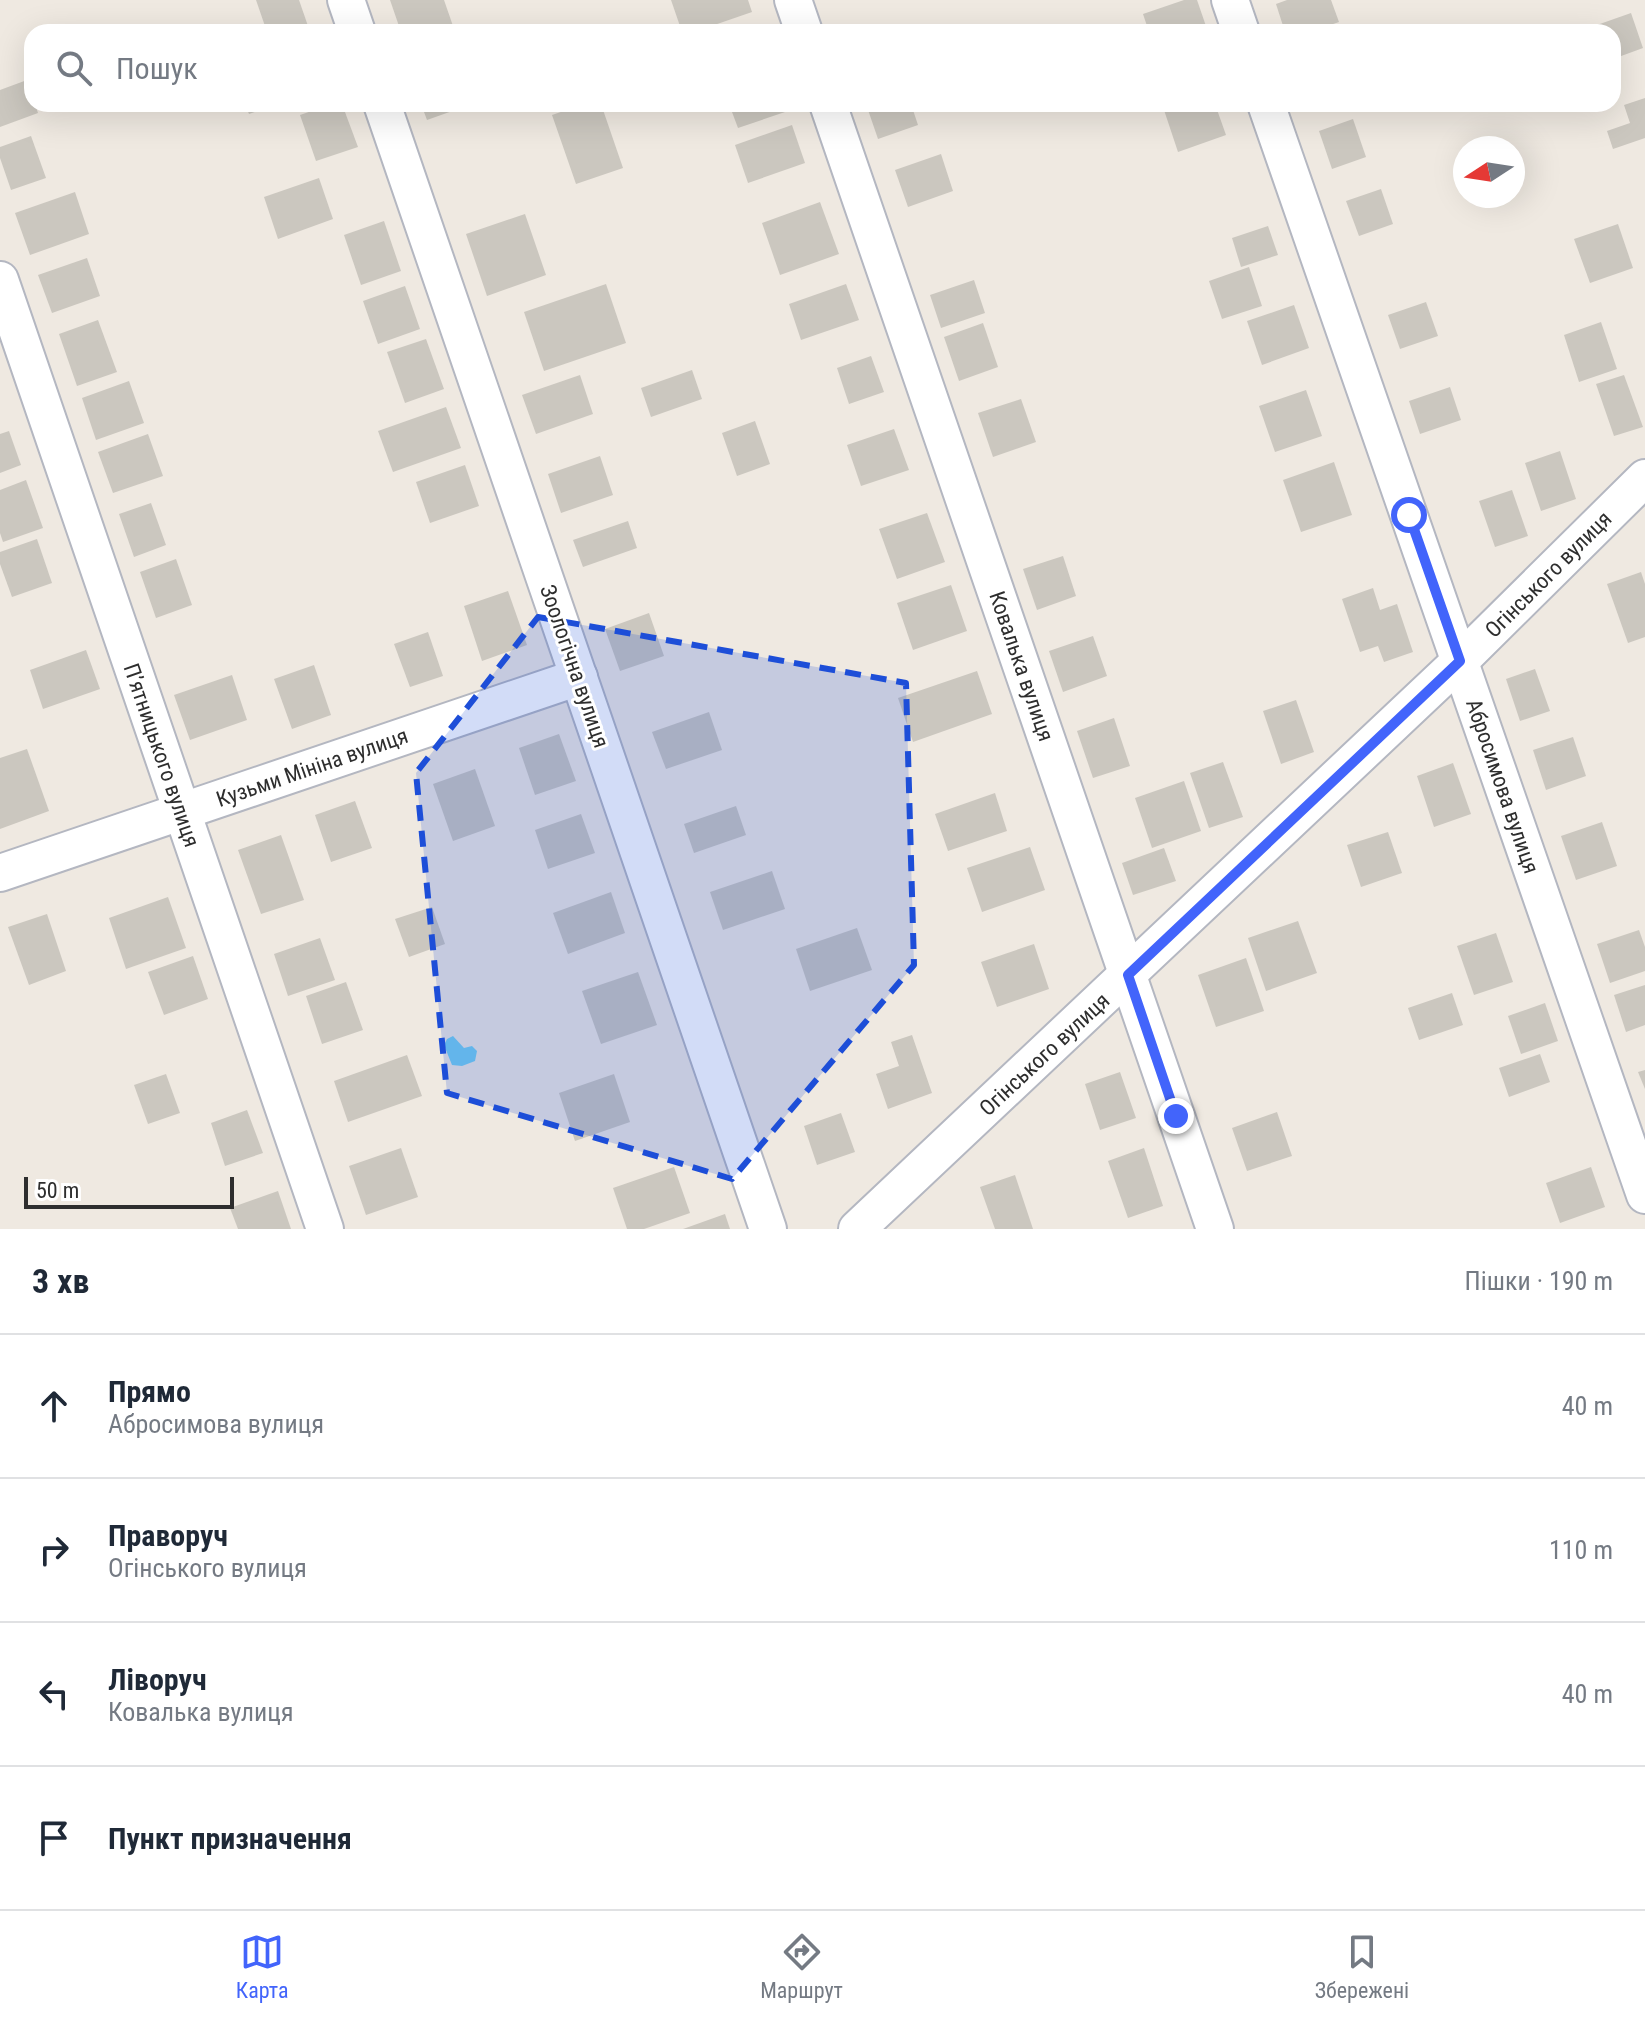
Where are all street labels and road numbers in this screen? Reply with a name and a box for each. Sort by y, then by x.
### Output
street label: Огінського вулиця [1480,506,1617,643]
street label: Зоологічна вулиця [535,581,614,751]
street label: Ковалька вулиця [984,588,1059,744]
street label: П’ятницького вулиця [118,660,205,850]
street label: Абросимова вулиця [1461,696,1544,877]
street label: Кузьми Мініна вулиця [213,723,411,812]
street label: Огінського вулиця [974,988,1114,1121]

